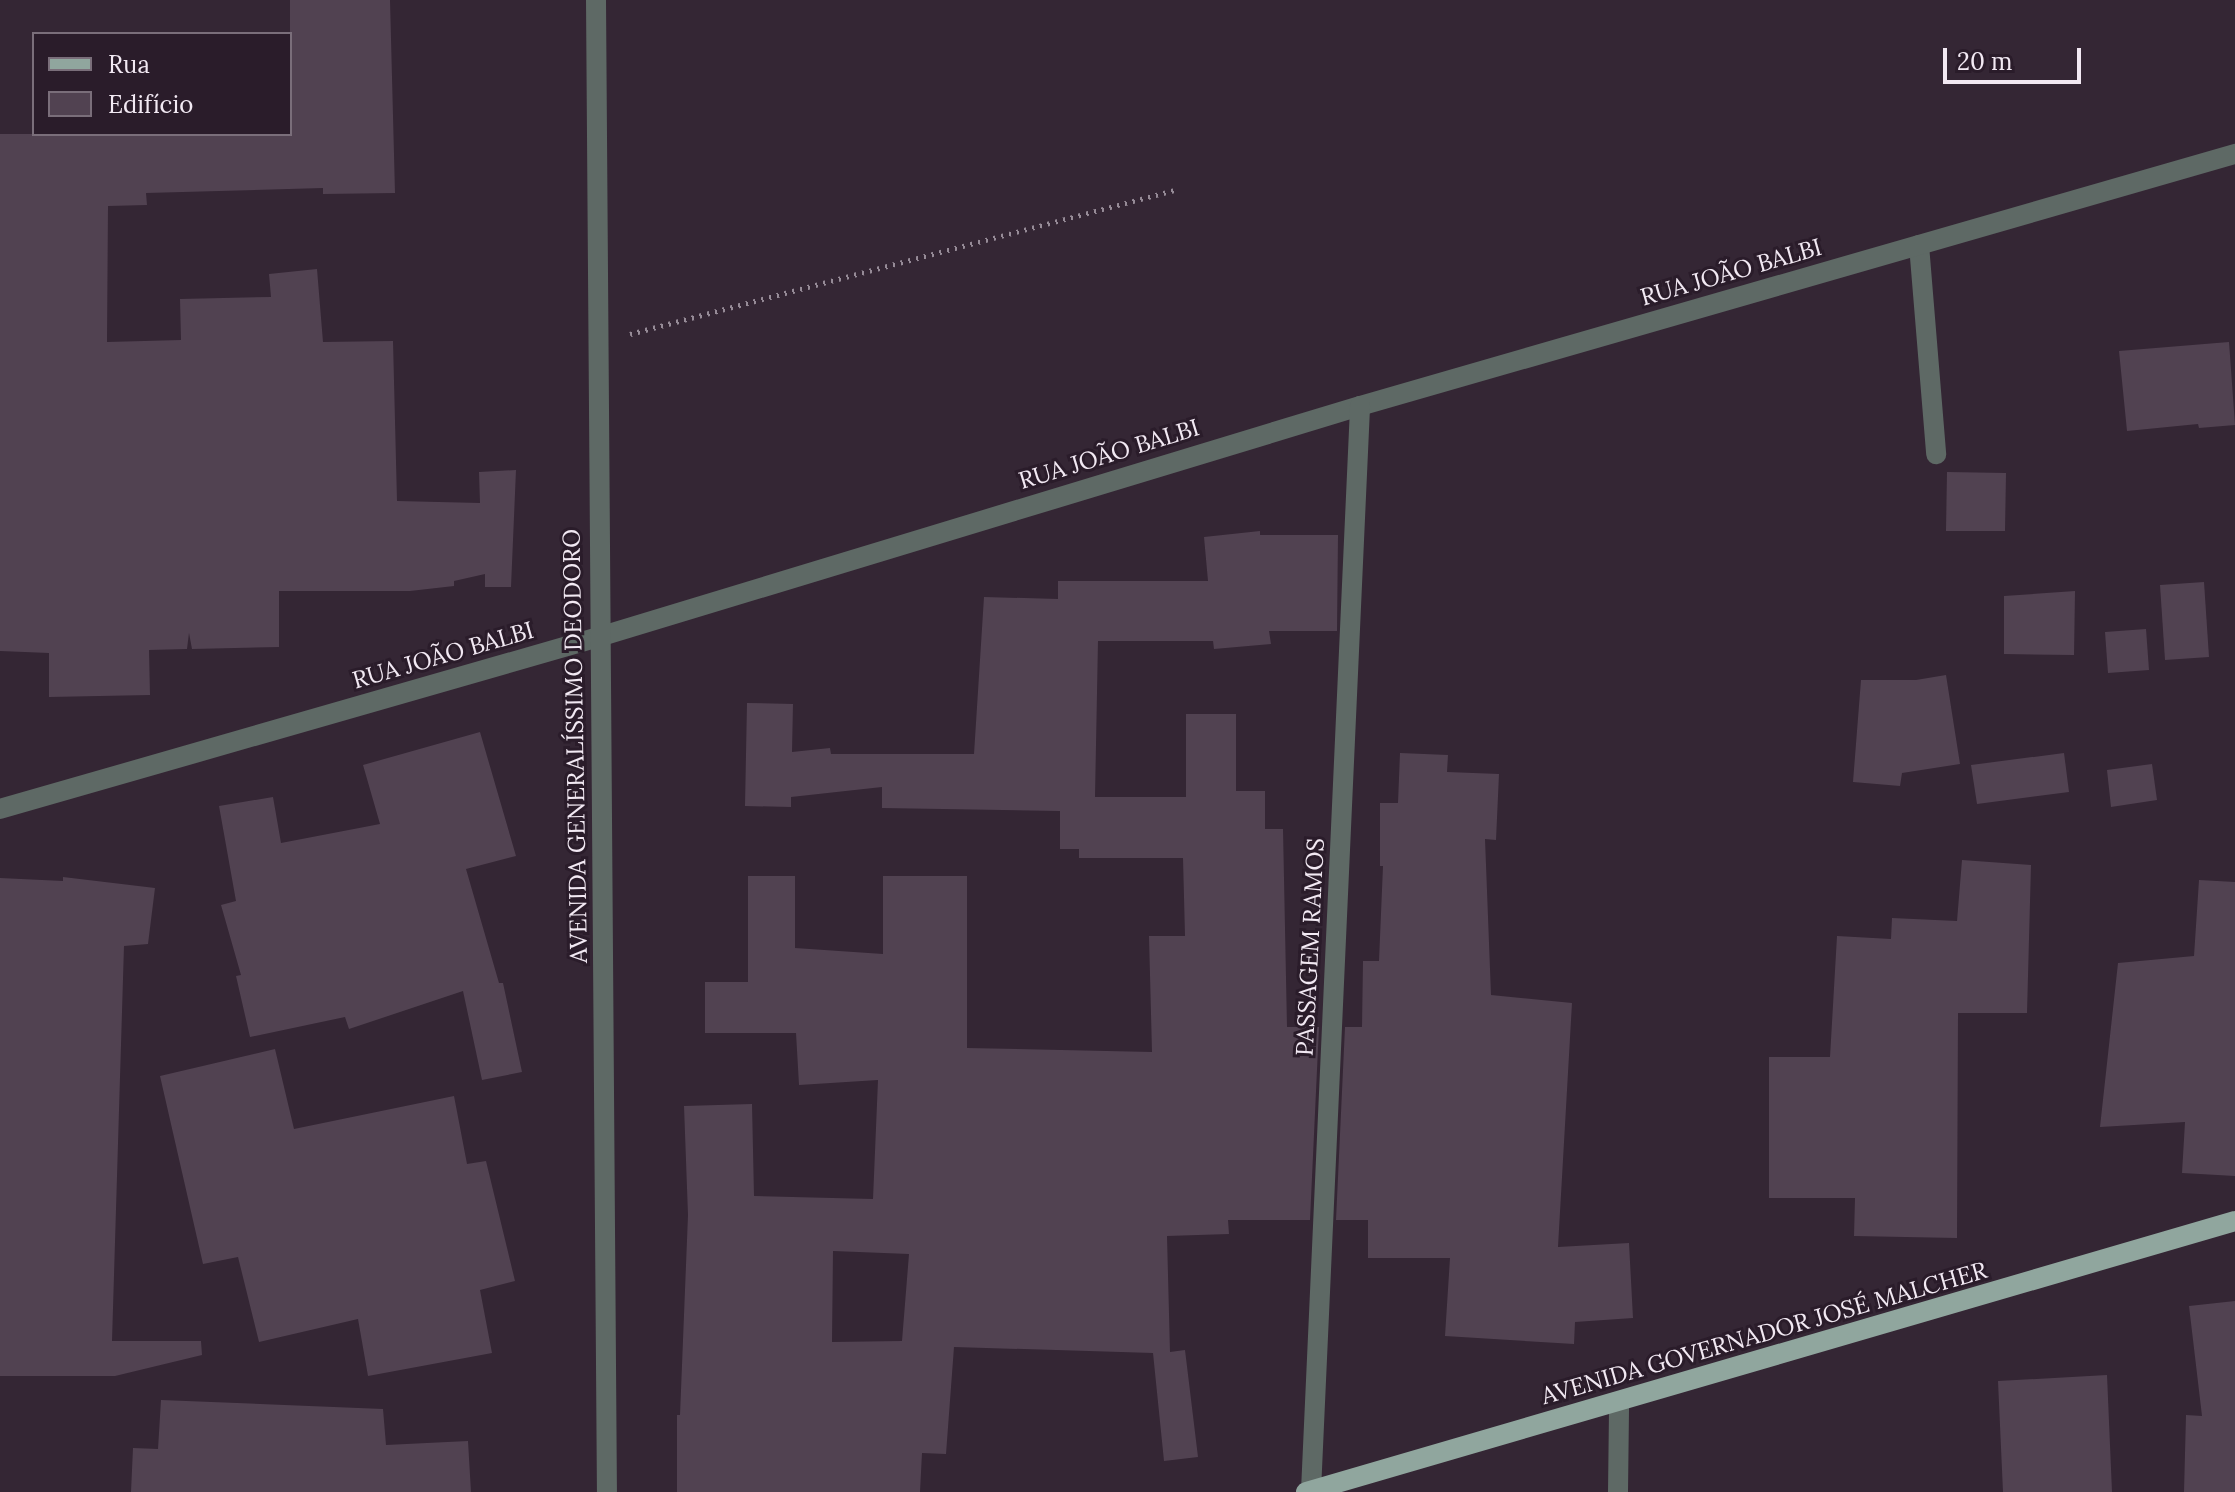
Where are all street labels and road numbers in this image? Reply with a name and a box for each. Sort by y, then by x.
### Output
street label: RUA JOÃO BALBI [1637,232,1825,312]
street label: RUA JOÃO BALBI [1015,413,1203,495]
street label: AVENIDA GENERALÍSSIMO DEODORO [557,529,593,963]
street label: RUA JOÃO BALBI [349,615,537,695]
street label: PASSAGEM RAMOS [1290,837,1330,1057]
street label: AVENIDA GOVERNADOR JOSÉ MALCHER [1538,1255,1990,1411]

